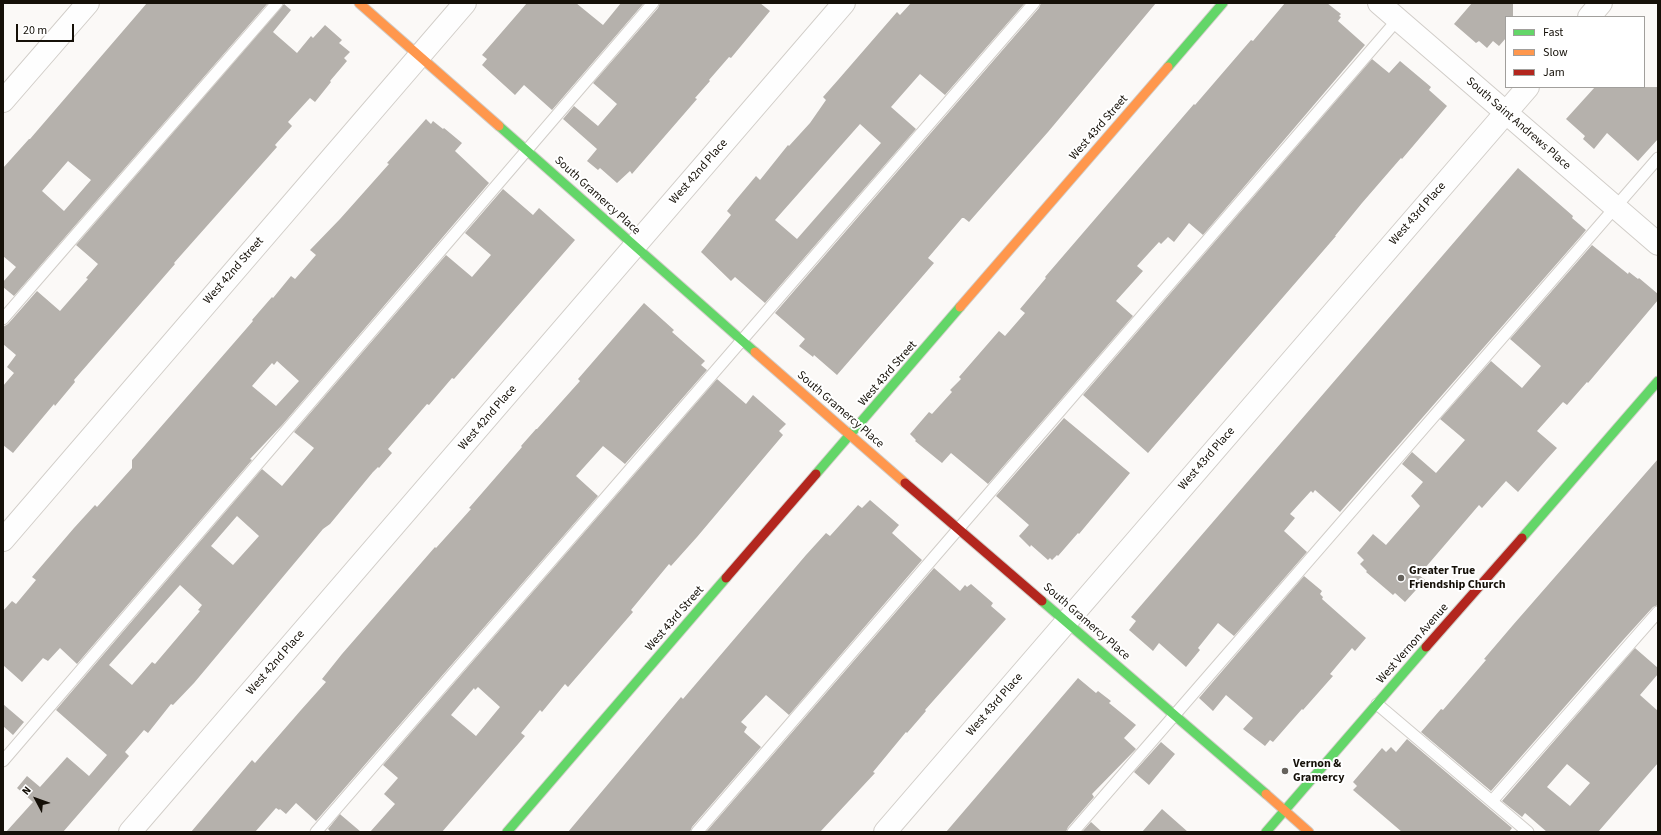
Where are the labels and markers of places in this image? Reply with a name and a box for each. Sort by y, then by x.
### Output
place label: Greater True Friendship Church [1409,564,1506,592]
marker: Greater True Friendship Church [1396,573,1406,583]
place label: Vernon & Gramercy [1293,757,1344,785]
marker: Vernon & Gramercy [1280,766,1290,776]

